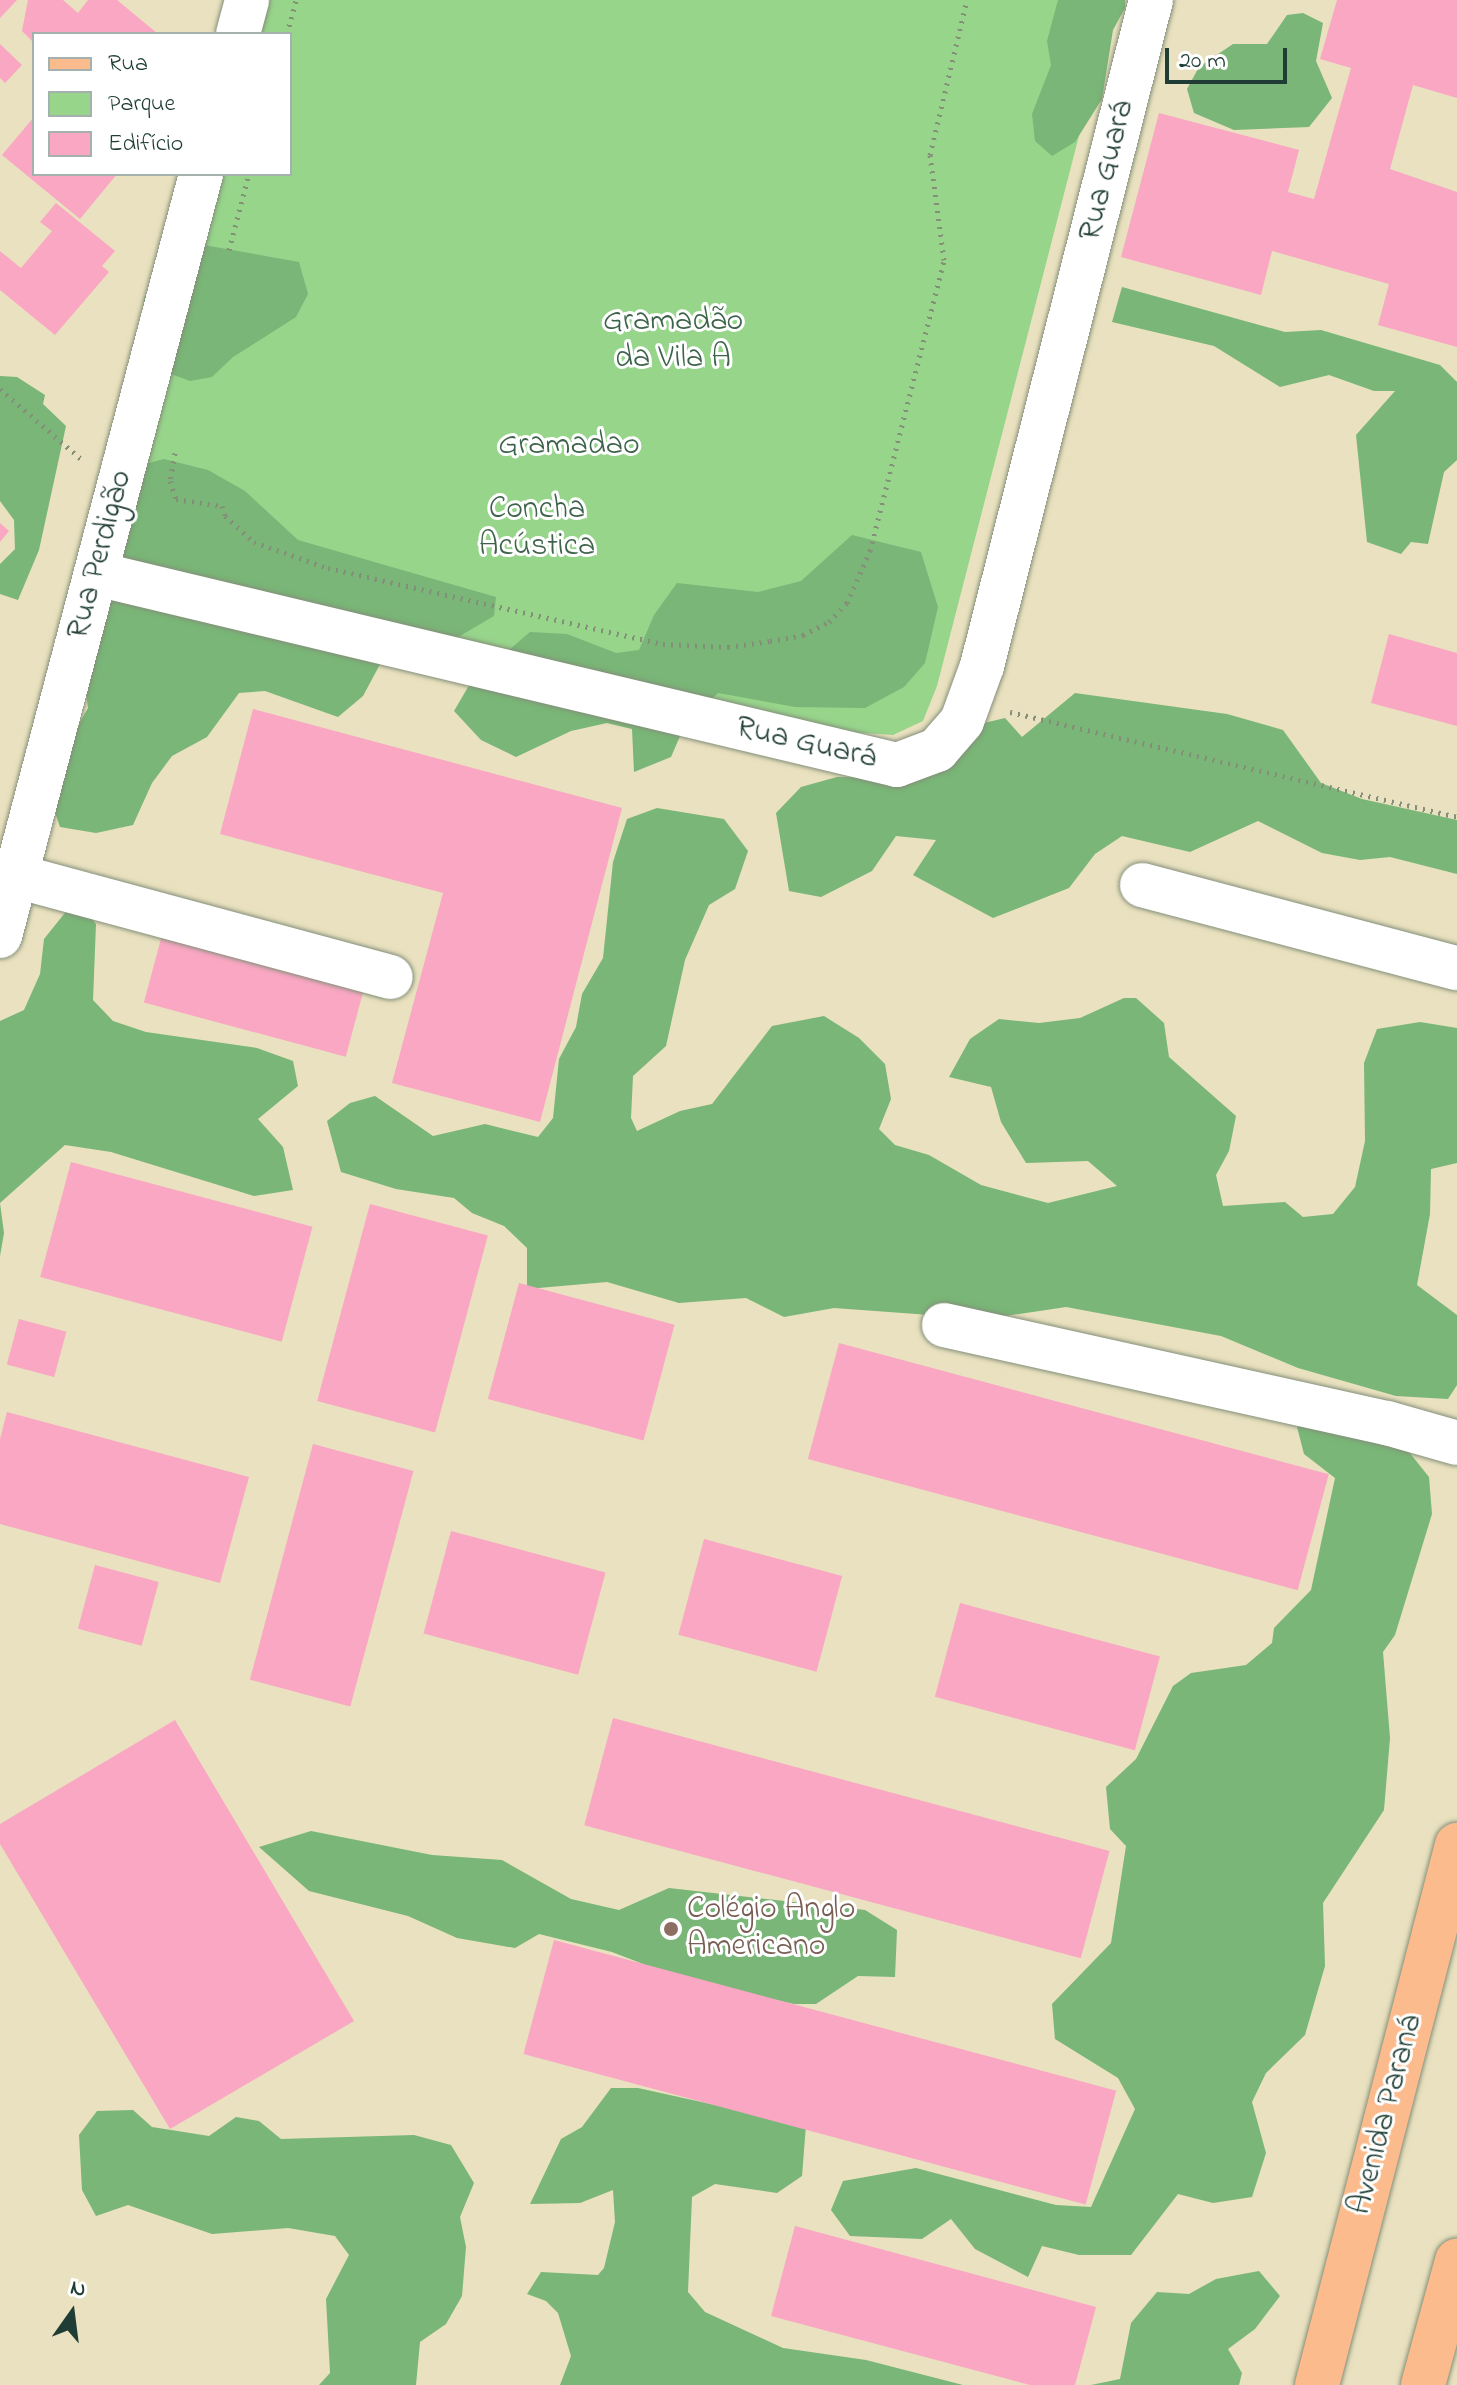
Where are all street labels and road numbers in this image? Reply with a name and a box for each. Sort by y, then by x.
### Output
street label: Rua Guará [1072,97,1144,245]
street label: Rua Perdigão [60,466,142,644]
street label: Rua Guará [732,709,880,779]
street label: Avenida Paraná [1342,2011,1432,2219]

